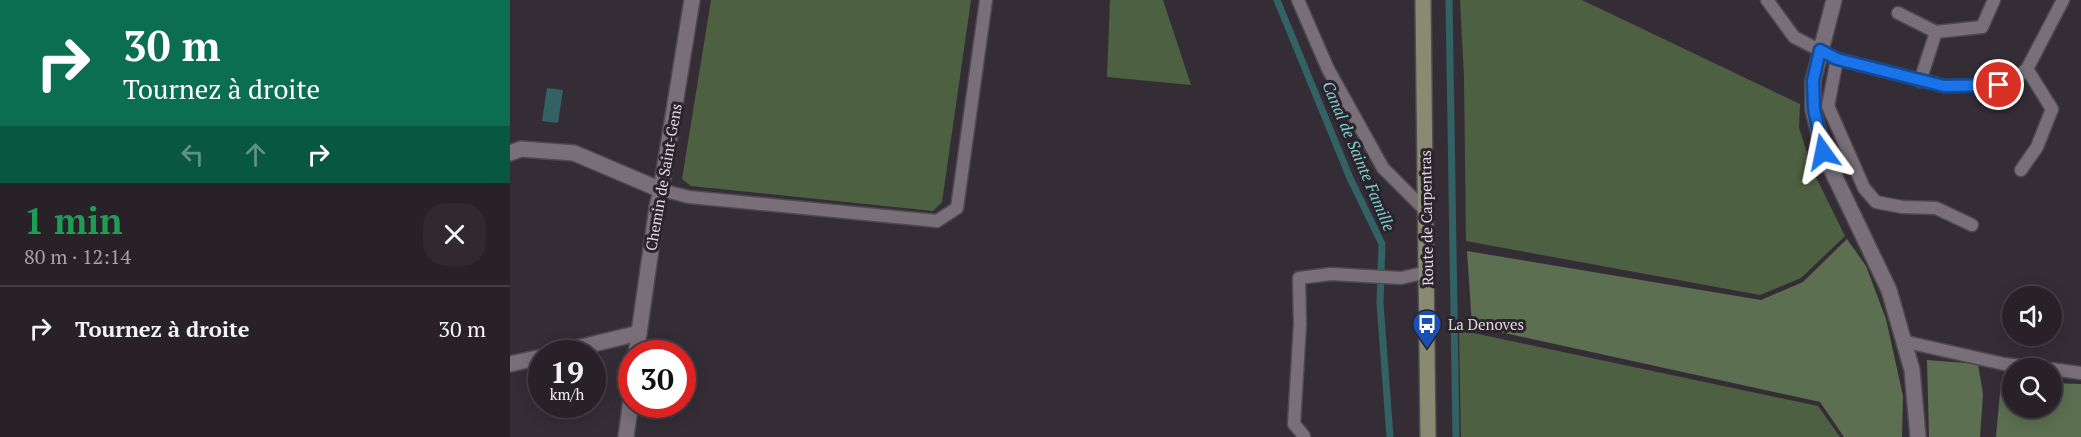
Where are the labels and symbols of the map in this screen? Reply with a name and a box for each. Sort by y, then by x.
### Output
pin [1973,59,2024,110]
water label: Canal de Sainte Famille [1317,78,1401,234]
street label: Chemin de Saint-Gens [640,102,686,252]
position arrow [1791,120,1855,184]
street label: Route de Carpentras [1415,150,1437,286]
bus stop icon: La Denoves [1411,308,1443,350]
place label: La Denoves [1448,314,1524,334]
speed limit sign: 30 [618,340,696,418]

